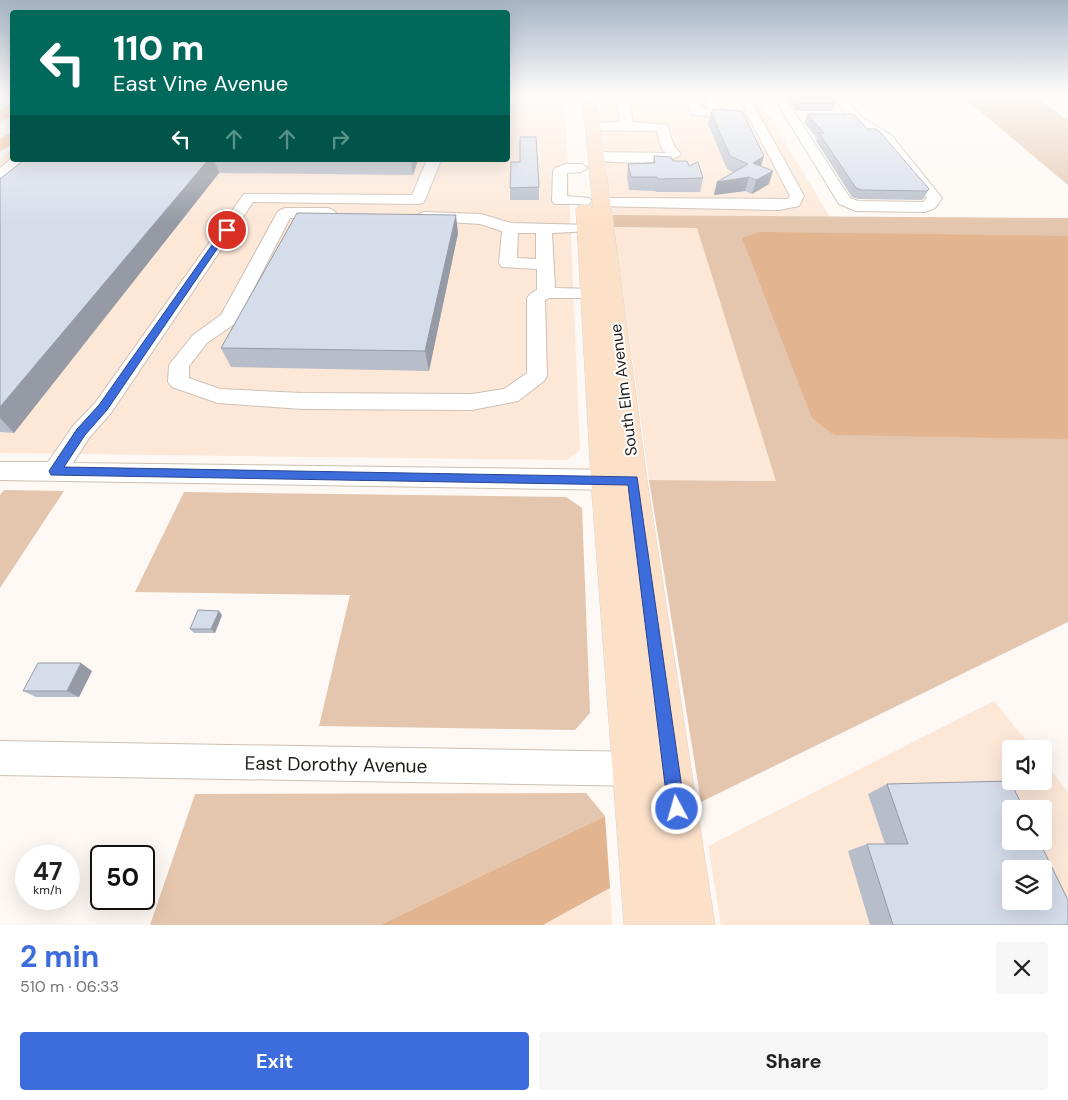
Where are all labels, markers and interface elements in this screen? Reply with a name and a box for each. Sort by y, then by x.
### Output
text: 110 m [113,25,204,71]
icon: left [30,30,95,95]
text: East Vine Avenue [113,69,288,98]
icon: left [167,125,195,153]
icon: ahead [220,125,248,153]
icon: ahead [273,125,301,153]
icon: right [326,125,354,153]
pin [206,209,248,251]
icon: arrive [213,216,241,244]
street label: South Elm Avenue [605,323,642,457]
map controls [1002,740,1052,910]
button: sound [1002,740,1052,790]
street label: East Dorothy Avenue [244,750,428,779]
position arrow [650,782,702,834]
button: search [1002,800,1052,850]
speed limit sign: 50 [90,845,155,910]
text: 47 [33,855,62,888]
button: layers [1002,860,1052,910]
text: km/h [33,882,62,898]
text: 2 min [20,937,99,976]
button: close [996,942,1048,994]
text: 510 m · 06:33 [20,976,119,997]
button: Exit [20,1032,529,1090]
button: Share [539,1032,1048,1090]

